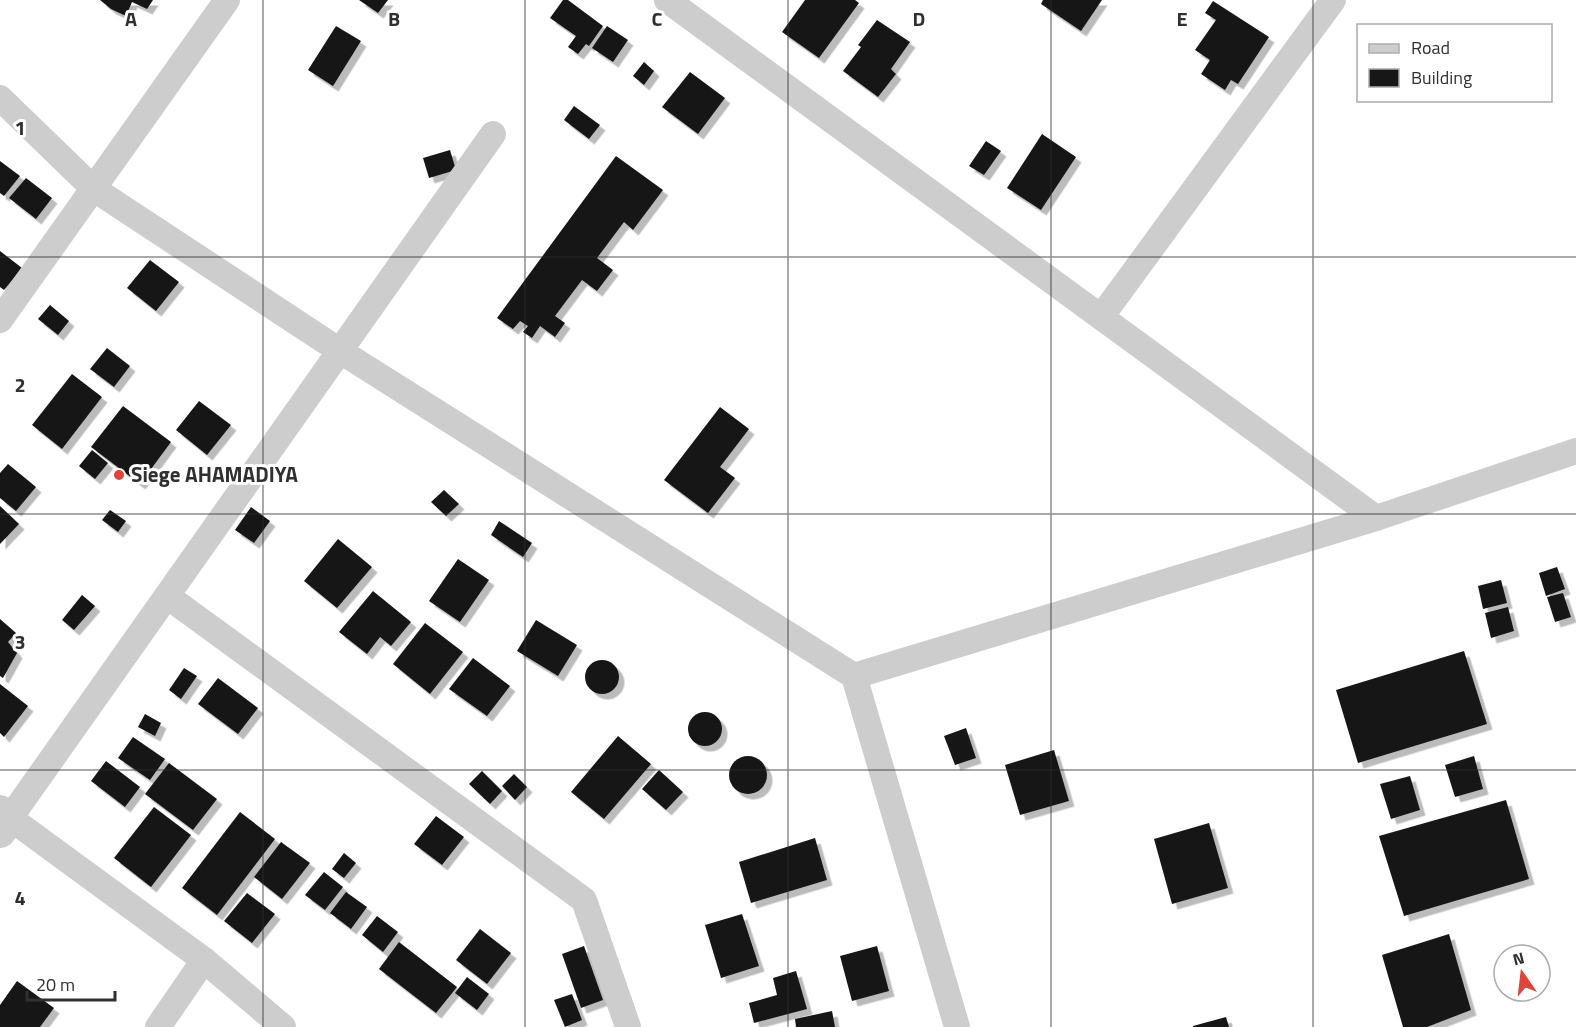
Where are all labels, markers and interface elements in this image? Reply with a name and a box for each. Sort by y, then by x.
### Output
text: A [125,3,137,34]
text: B [388,3,400,34]
text: C [652,3,663,34]
text: D [913,3,925,34]
text: E [1176,3,1188,34]
legend [1357,24,1552,102]
text: Road [1411,34,1450,61]
text: Building [1411,64,1472,91]
text: 1 [14,112,26,143]
text: 2 [14,369,26,400]
place label: Siege AHAMADIYA [131,458,298,490]
marker: Siege AHAMADIYA [112,468,126,482]
text: 3 [14,626,26,657]
text: 4 [14,882,26,913]
north arrow [1492,943,1552,1003]
text: N [1510,945,1527,971]
scale bar [27,964,116,1002]
text: 20 m [36,971,75,998]

